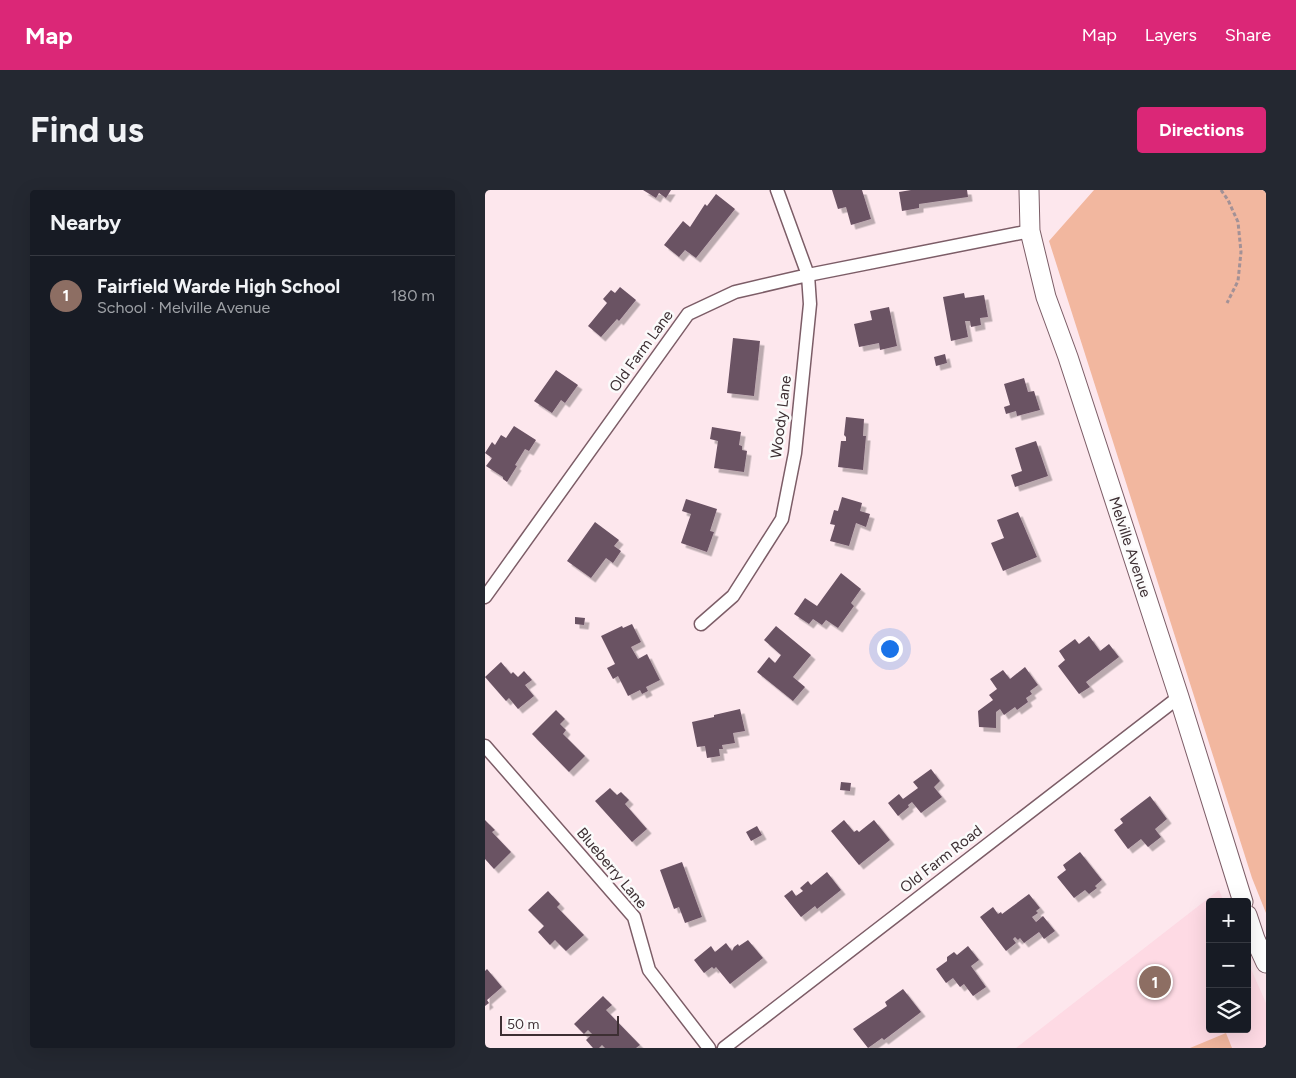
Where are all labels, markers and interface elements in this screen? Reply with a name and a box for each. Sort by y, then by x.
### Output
text: Map [25,21,73,50]
text: Map [1082,24,1117,46]
text: Layers [1145,24,1197,46]
text: Share [1225,24,1271,46]
button: Directions [1137,107,1266,153]
text: Find us [30,109,144,151]
text: Nearby [50,210,121,235]
text: Fairfield Warde High School [97,275,340,298]
text: 1 [63,286,69,305]
text: 180 m [391,286,435,305]
text: School · Melville Avenue [97,298,270,317]
street label: Old Farm Lane [605,307,677,395]
street label: Woody Lane [767,374,795,460]
street label: Melville Avenue [1105,494,1155,600]
your location [877,636,903,662]
street label: Old Farm Road [896,821,986,897]
street label: Blueberry Lane [573,824,651,912]
map controls [1206,898,1251,1033]
button: + [1206,898,1251,943]
button: − [1206,943,1251,988]
pin: 1 [1139,963,1171,1001]
button: layers [1206,988,1251,1033]
scale bar [500,1013,619,1036]
text: 50 m [507,1016,539,1033]

